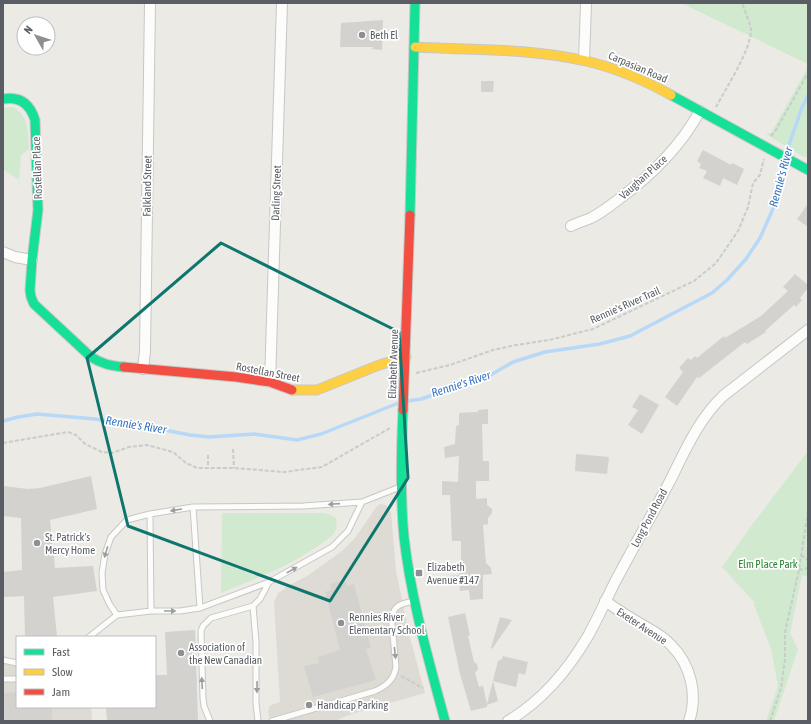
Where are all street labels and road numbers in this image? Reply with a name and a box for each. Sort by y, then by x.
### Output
street label: Carpasian Road [607,49,669,85]
street label: Rostellan Place [30,136,44,200]
street label: Vaughan Place [617,152,669,202]
street label: Falkland Street [140,155,154,217]
street label: Darling Street [269,165,283,221]
street label: Rennie's River Trail [588,284,662,326]
street label: Elizabeth Avenue [386,329,400,399]
street label: Rostellan Street [235,360,301,384]
street label: Long Pond Road [629,487,669,549]
street label: Exeter Avenue [615,605,669,647]

